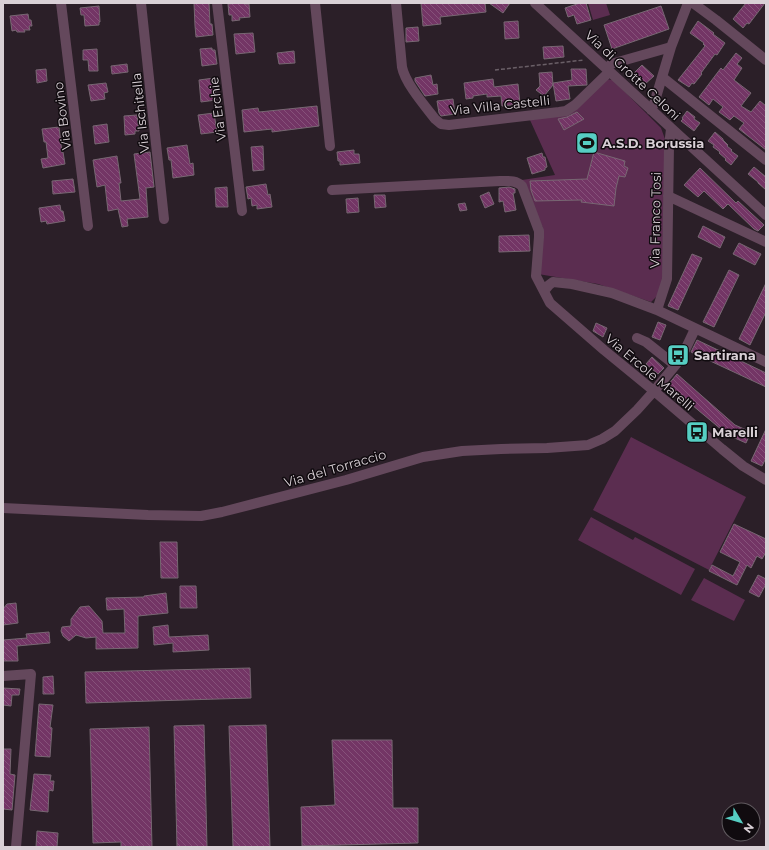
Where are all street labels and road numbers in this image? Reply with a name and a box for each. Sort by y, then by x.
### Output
street label: Via di Grotte Celoni [582,27,684,123]
street label: Via Ischitella [128,72,152,154]
street label: Via Erchie [205,76,229,142]
street label: Via Bovino [50,81,74,151]
street label: Via Villa Castelli [449,92,551,118]
street label: Via Franco Tosi [646,172,664,268]
street label: Via Ercole Marelli [602,330,698,414]
street label: Via del Torraccio [282,446,388,490]

